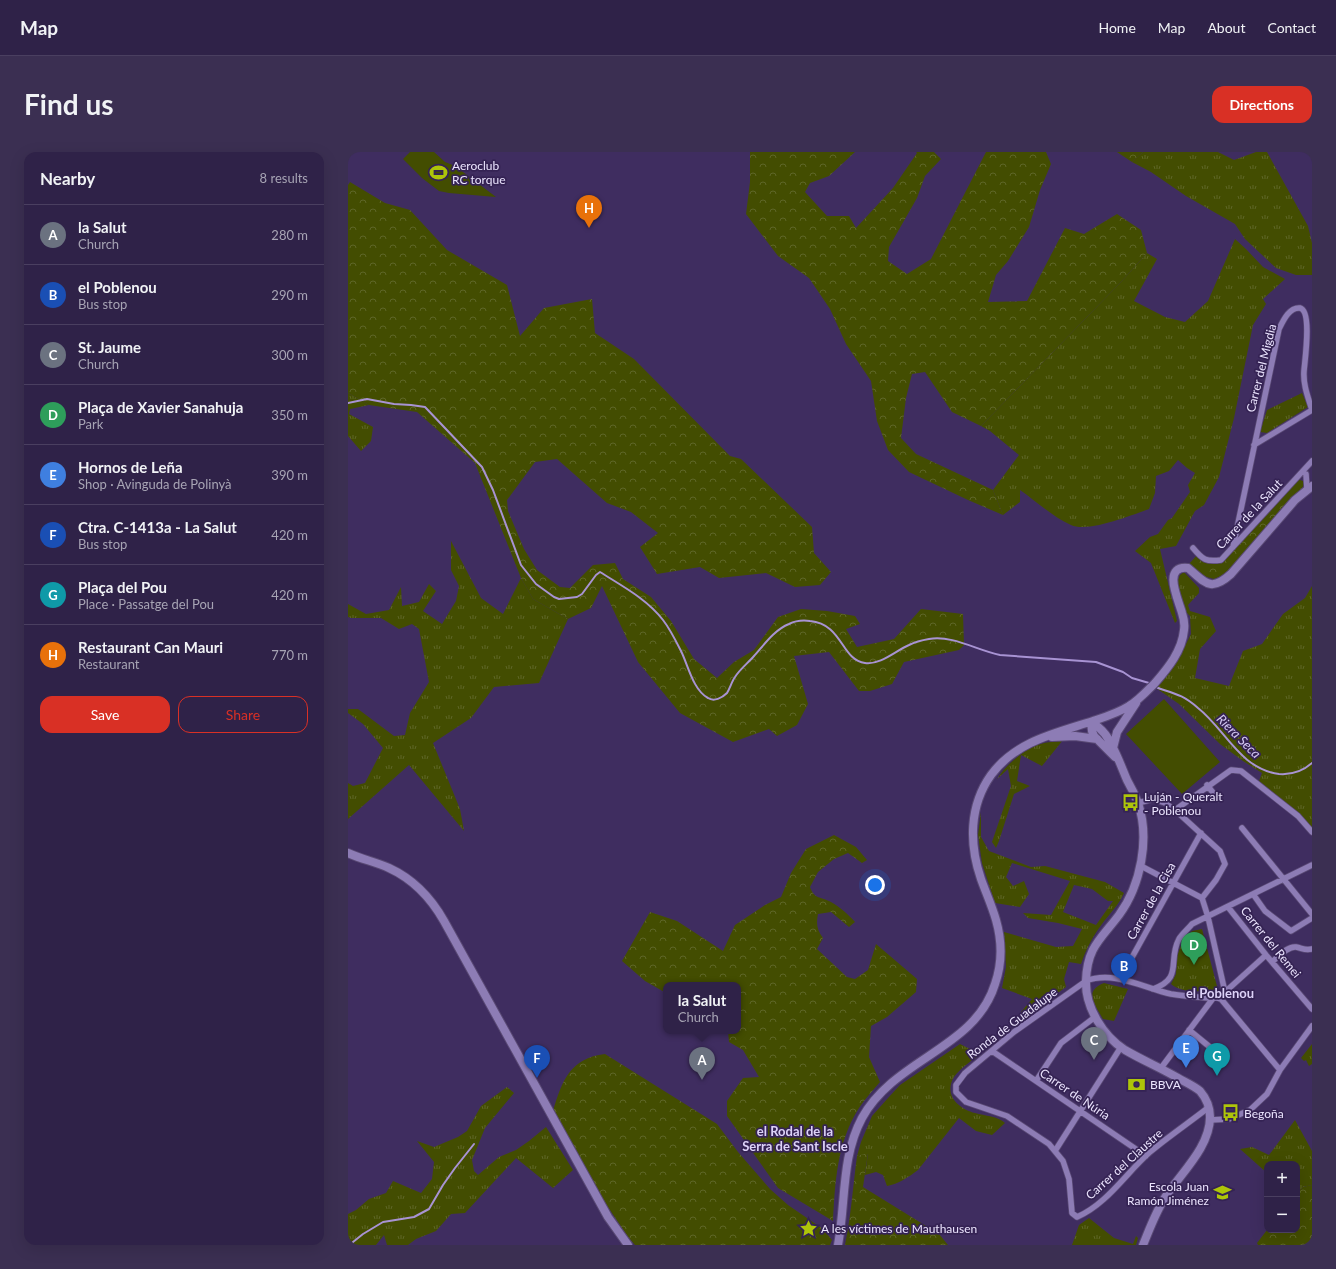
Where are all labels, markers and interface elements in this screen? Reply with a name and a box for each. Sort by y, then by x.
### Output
text: Map [20,16,58,39]
text: Home [1098,19,1136,36]
text: Map [1158,19,1185,36]
text: About [1207,19,1245,36]
text: Contact [1267,19,1316,36]
button: Directions [1212,86,1312,123]
text: Find us [24,87,114,121]
place label: Aeroclub RC torque [452,158,505,187]
sports icon: Aeroclub RC torque [429,162,449,182]
text: Nearby [40,168,95,189]
text: 8 results [260,170,308,186]
pin: H [576,195,602,228]
text: la Salut [78,218,127,236]
text: A [48,227,58,243]
text: 280 m [271,227,308,243]
text: Church [78,236,119,252]
text: el Poblenou [78,278,157,296]
text: B [49,287,57,303]
text: 290 m [271,287,308,303]
text: Bus stop [78,296,127,312]
street label: Carrer del Migdia [1243,322,1279,414]
text: St. Jaume [78,338,141,356]
text: C [49,347,57,363]
text: 300 m [271,347,308,363]
text: Church [78,356,119,372]
text: Plaça de Xavier Sanahuja [78,398,243,416]
text: D [48,407,58,423]
text: 350 m [271,407,308,423]
text: Park [78,416,103,432]
text: Hornos de Leña [78,458,183,476]
text: E [49,467,57,483]
text: 390 m [271,467,308,483]
street label: Carrer de la Salut [1213,475,1286,552]
text: Shop · Avinguda de Polinyà [78,476,232,492]
text: Ctra. C-1413a - La Salut [78,518,237,536]
text: F [49,527,57,543]
text: 420 m [271,527,308,543]
text: Bus stop [78,536,127,552]
text: Plaça del Pou [78,578,167,596]
text: G [48,587,58,603]
text: 420 m [271,587,308,603]
text: Place · Passatge del Pou [78,596,214,612]
text: Restaurant Can Mauri [78,638,223,656]
text: H [48,647,58,663]
text: 770 m [271,647,308,663]
text: Restaurant [78,656,140,672]
button: Save [40,696,170,733]
button: Share [178,696,308,733]
water label: Riera Seca [1214,711,1265,762]
place label: Luján - Queralt - Poblenou [1144,789,1223,818]
bus stop icon: Luján - Queralt - Poblenou [1121,793,1141,813]
street label: Carrer de la Cisa [1124,860,1178,942]
your location [865,875,885,895]
street label: Carrer del Remei [1238,903,1304,981]
pin: D [1181,932,1207,965]
pin: B [1111,953,1137,986]
popup [663,982,741,1034]
street label: Ronda de Guadalupe [964,984,1060,1062]
district label: el Poblenou [1186,985,1254,1001]
text: la Salut [678,991,726,1009]
text: Church [678,1009,719,1025]
pin: C [1081,1027,1107,1060]
pin: E [1173,1035,1199,1068]
pin: G [1204,1043,1230,1076]
pin: F [524,1045,550,1078]
pin: A [689,1047,715,1080]
street label: Carrer de Núria [1037,1065,1113,1123]
bank icon: BBVA [1127,1074,1147,1094]
place label: BBVA [1150,1077,1182,1092]
bus stop icon: Begoña [1221,1103,1241,1123]
place label: Begoña [1244,1106,1284,1121]
district label: el Rodal de la Serra de Sant Iscle [742,1123,848,1154]
street label: Carrer del Claustre [1082,1125,1166,1203]
map controls [1264,1161,1300,1233]
button: + [1264,1161,1300,1197]
place label: Escola Juan Ramón Jiménez [1127,1179,1210,1208]
school or university icon: Escola Juan Ramón Jiménez [1212,1183,1232,1203]
button: − [1264,1197,1300,1233]
place icon: A les víctimes de Mauthausen [798,1218,818,1238]
place label: A les víctimes de Mauthausen [821,1221,977,1236]

